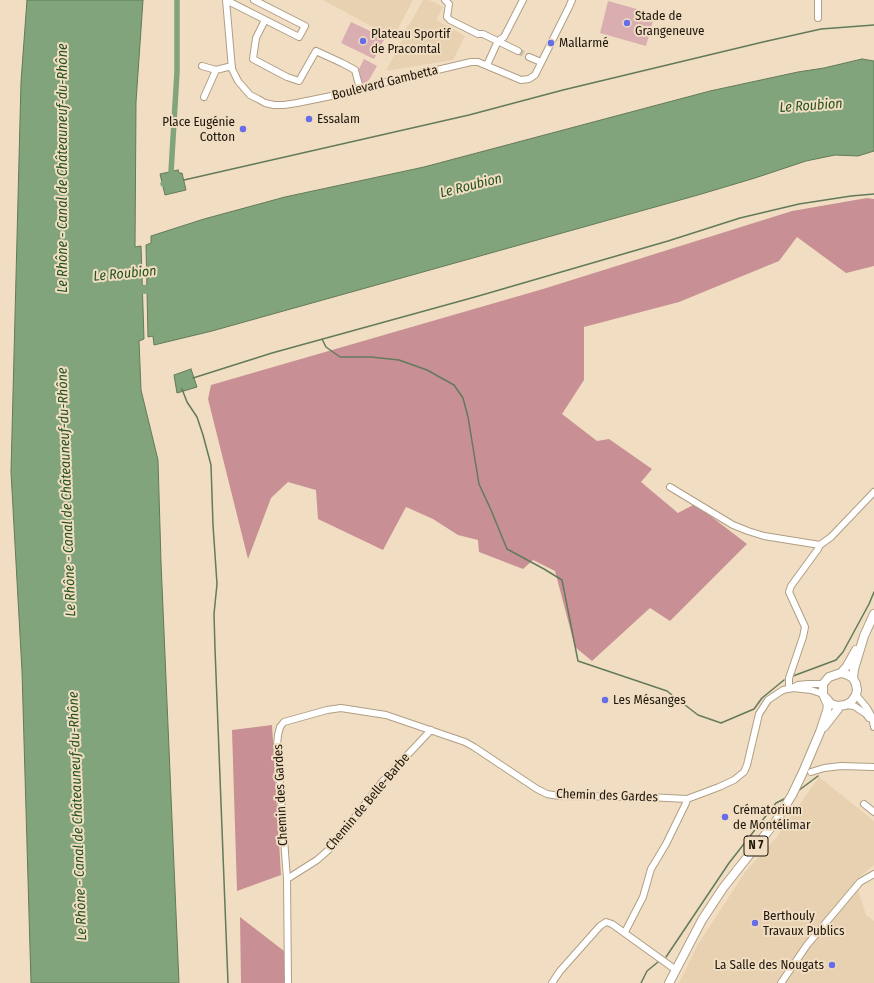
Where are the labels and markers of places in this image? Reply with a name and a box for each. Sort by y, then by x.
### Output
place label: Stade de Grangeneuve [635,8,704,39]
marker: Stade de Grangeneuve [622,18,632,28]
place label: Plateau Sportif de Pracomtal [371,26,450,57]
place label: Mallarmé [559,35,609,51]
marker: Plateau Sportif de Pracomtal [358,36,368,46]
marker: Mallarmé [546,38,556,48]
place label: Essalam [317,111,360,127]
place label: Place Eugénie Cotton [162,114,235,145]
marker: Essalam [304,114,314,124]
marker: Place Eugénie Cotton [238,124,248,134]
place label: Les Mésanges [613,692,686,708]
marker: Les Mésanges [600,695,610,705]
place label: Crématorium de Montélimar [733,802,810,833]
marker: Crématorium de Montélimar [720,812,730,822]
place label: Berthouly Travaux Publics [763,908,844,939]
marker: Berthouly Travaux Publics [750,918,760,928]
place label: La Salle des Nougats [714,957,824,973]
marker: La Salle des Nougats [827,960,837,970]

